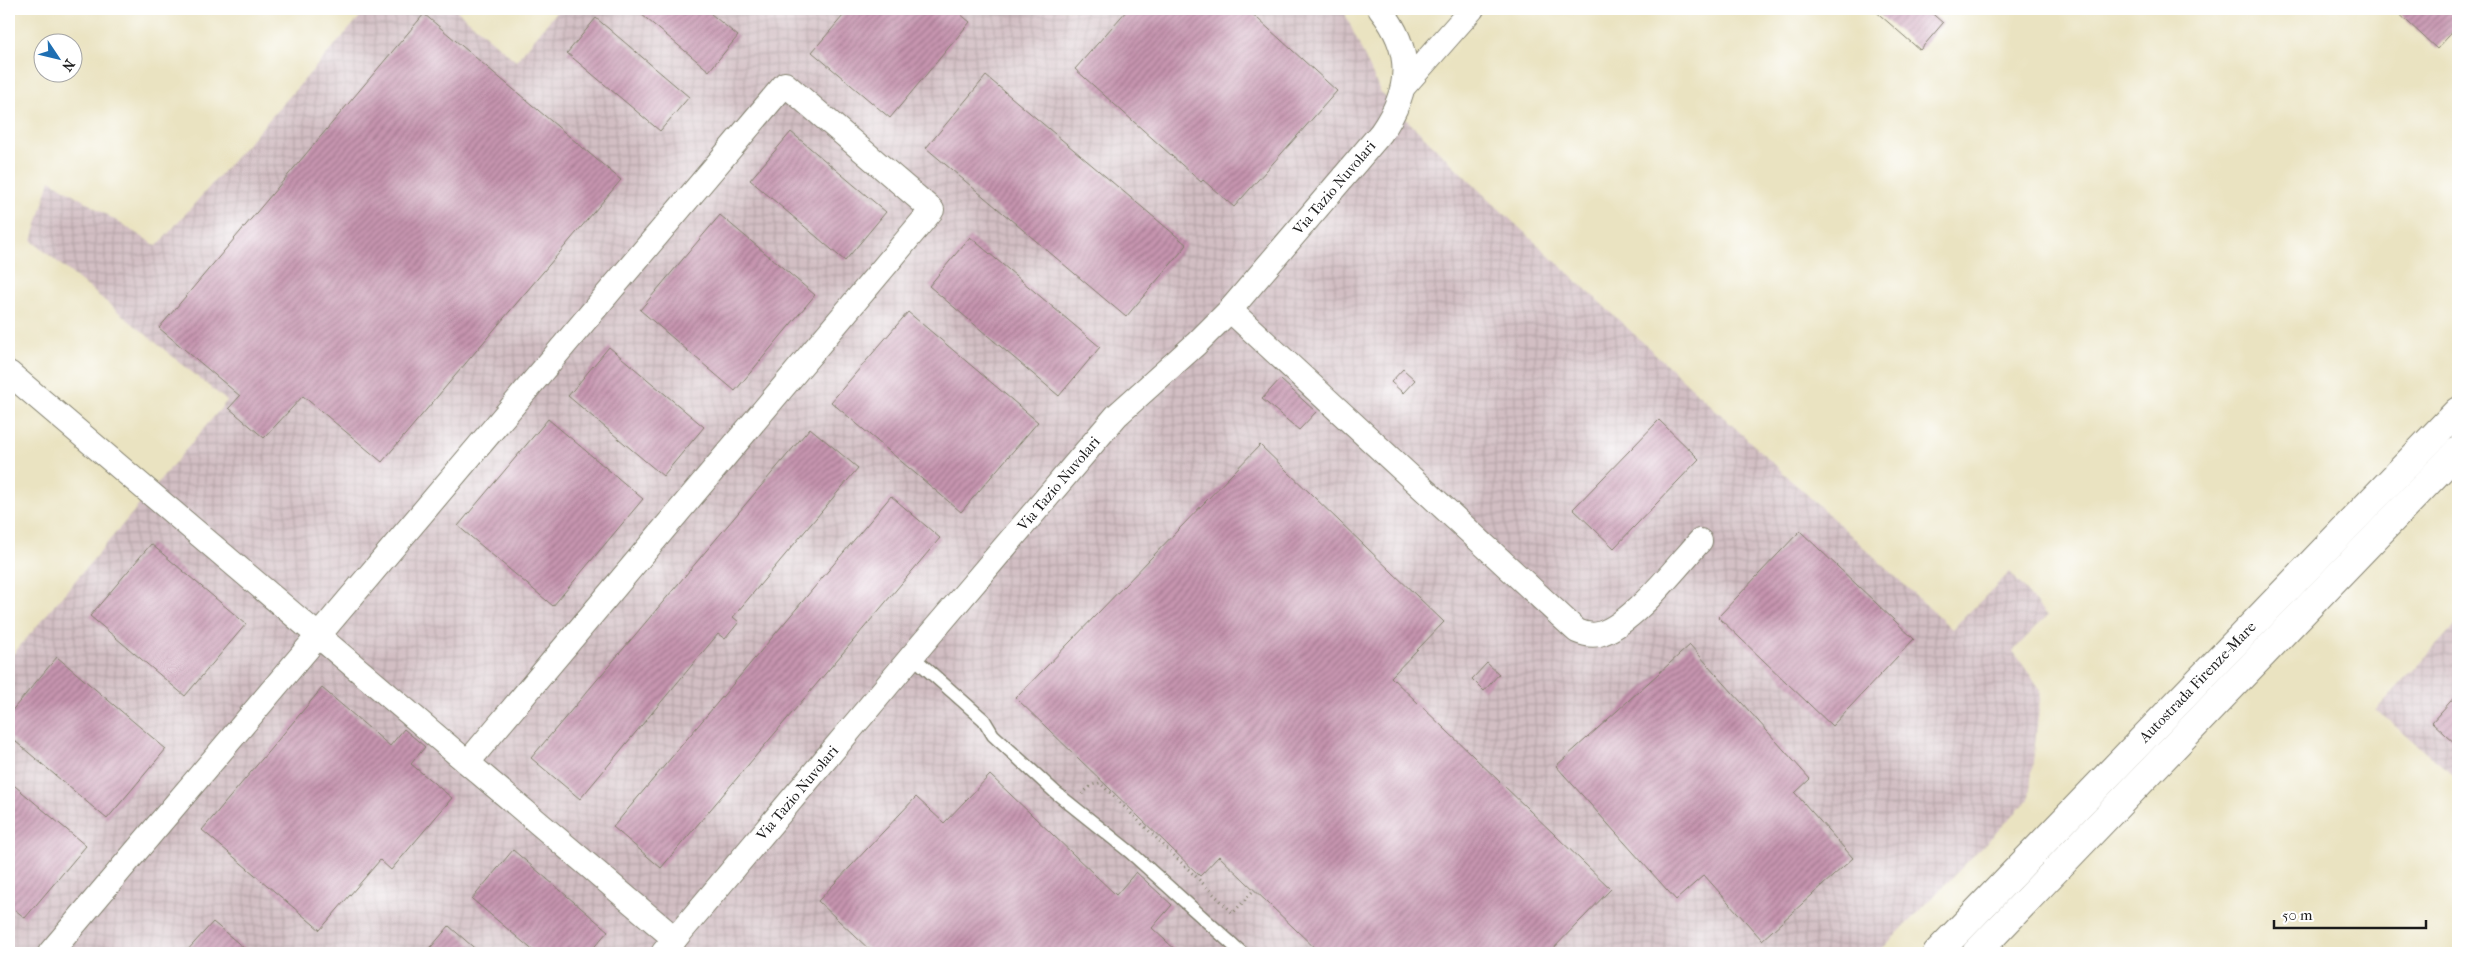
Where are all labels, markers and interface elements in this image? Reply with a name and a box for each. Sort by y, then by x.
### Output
north arrow [32,32,82,82]
text: N [58,56,78,75]
street label: Via Tazio Nuvolari [1289,137,1380,239]
street label: Via Tazio Nuvolari [1013,432,1104,535]
street label: Autostrada Firenze-Mare [2135,617,2260,747]
street label: Via Tazio Nuvolari [752,741,842,845]
scale bar [2274,897,2427,929]
text: 50 m [2282,906,2313,924]

